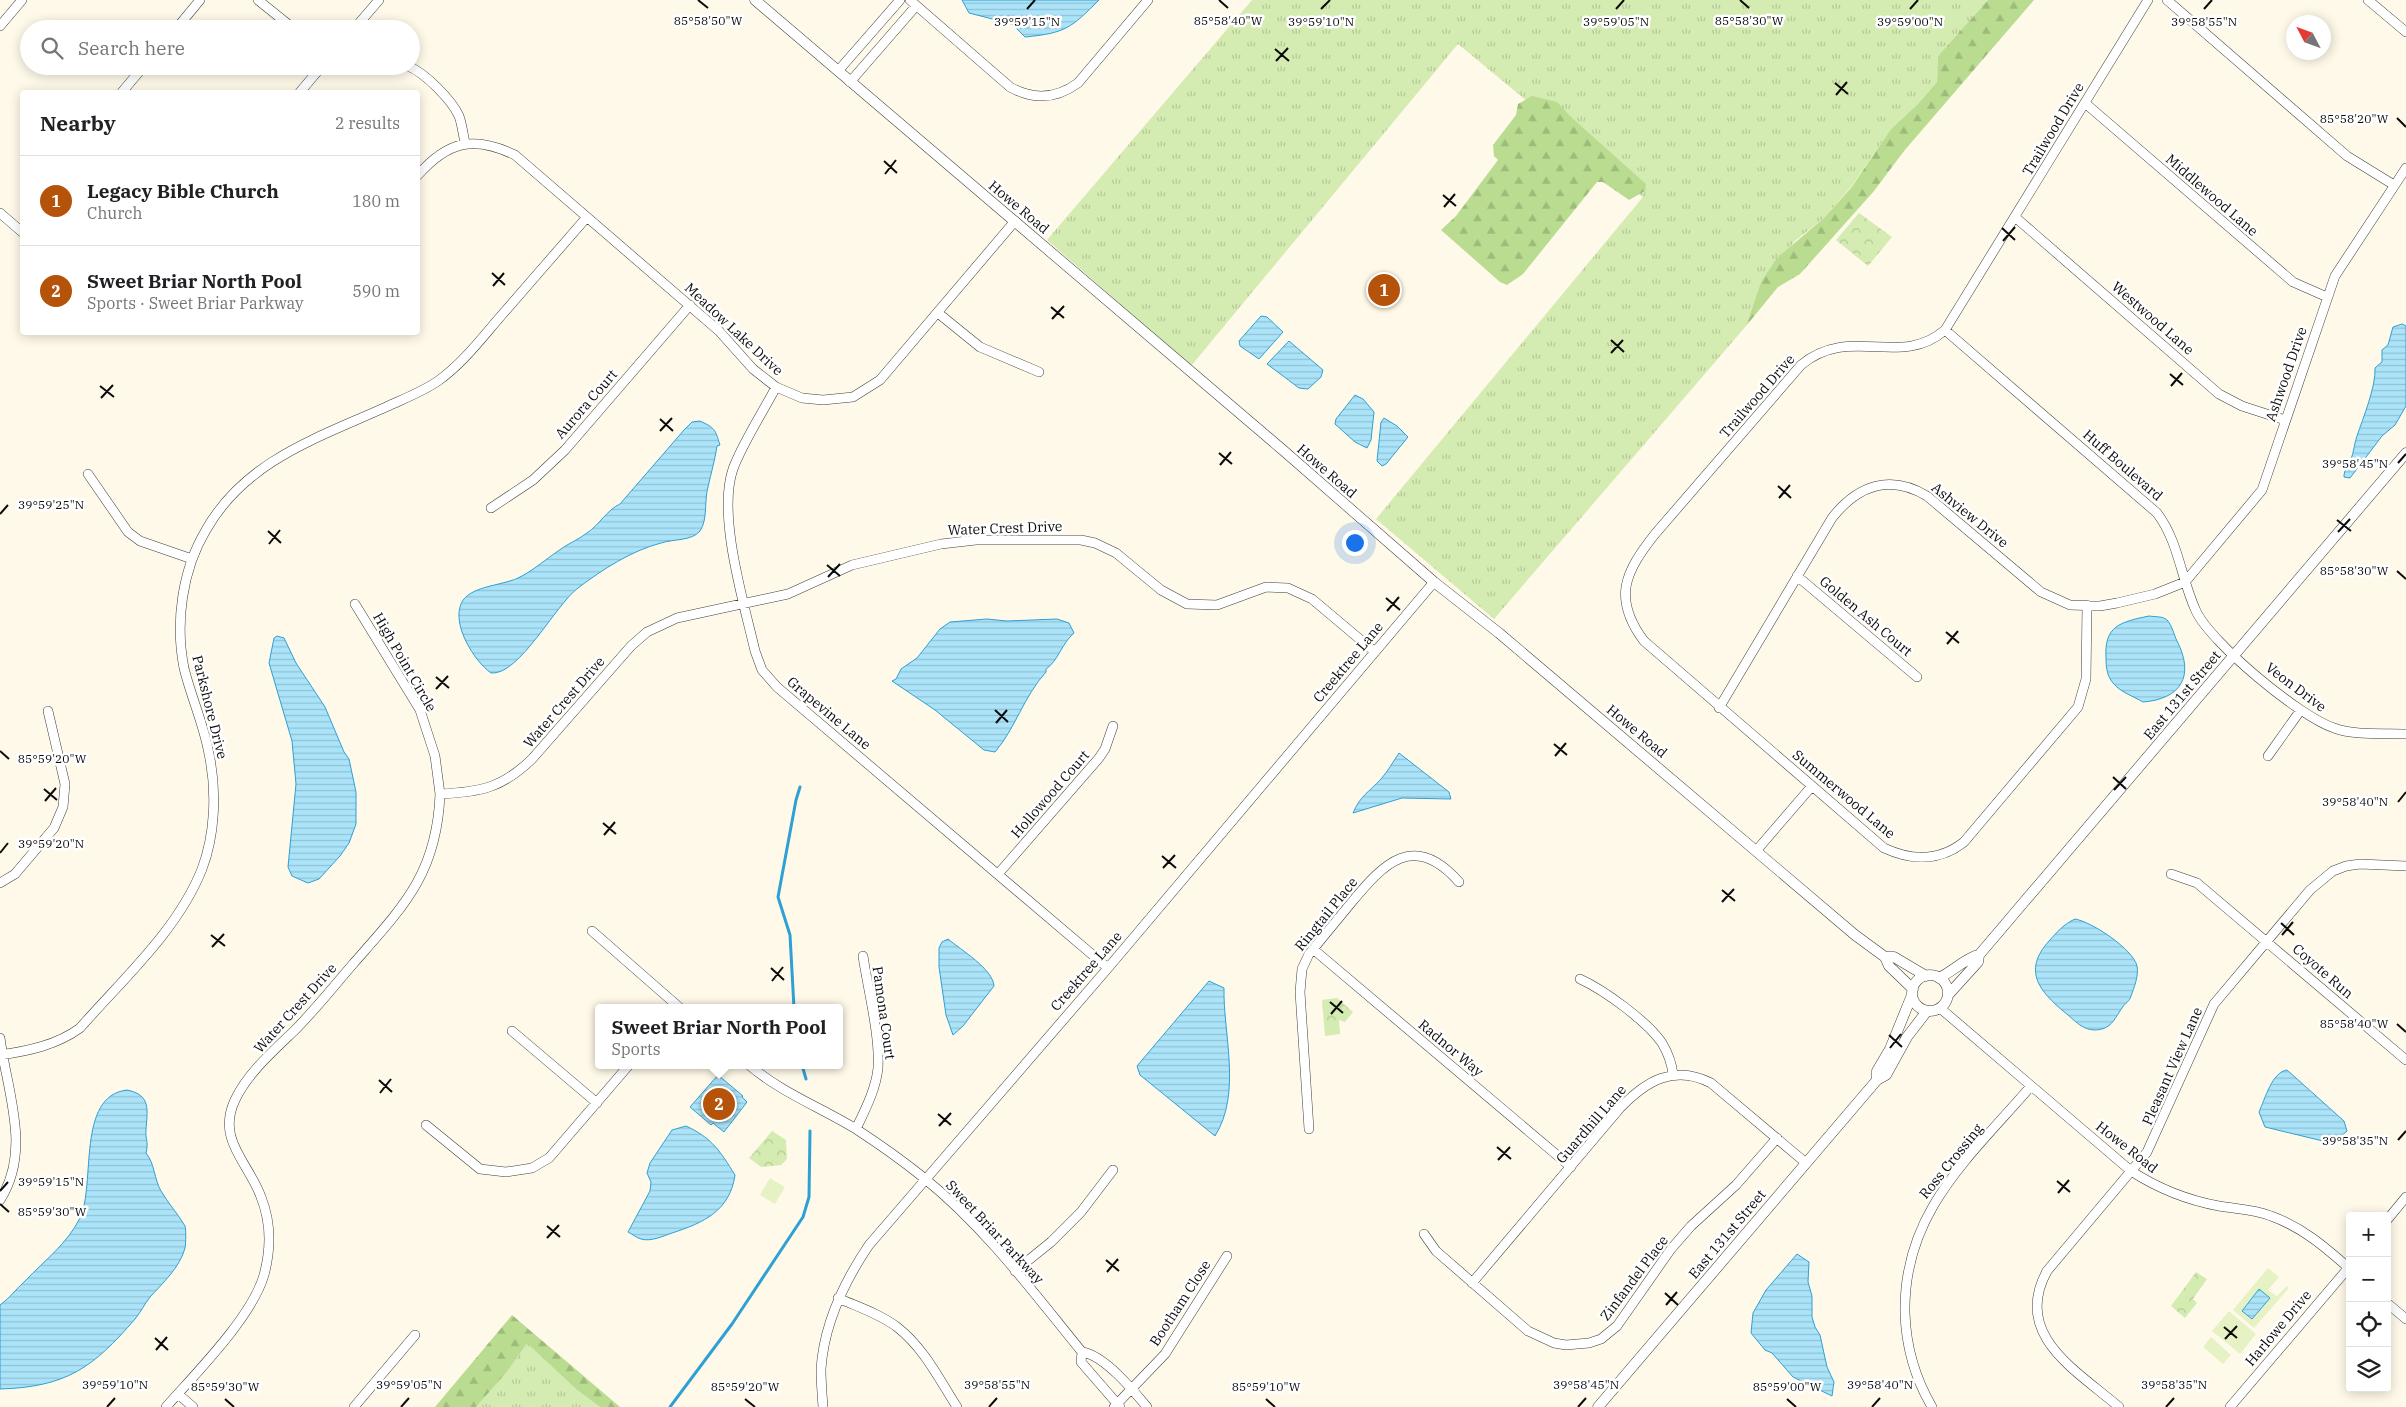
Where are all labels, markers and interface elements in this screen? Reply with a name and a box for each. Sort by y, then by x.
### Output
text: 85°58'50"W [674,13,743,28]
text: 85°58'40"W [1194,13,1263,28]
text: 85°58'30"W [1715,13,1784,28]
text: 39°59'15"N [994,14,1060,29]
text: 39°59'10"N [1288,14,1354,29]
text: 39°59'05"N [1583,14,1649,29]
text: 39°59'00"N [1877,14,1943,29]
text: 39°58'55"N [2171,14,2237,29]
north arrow [2286,15,2331,60]
search box [20,20,420,75]
icon: search [38,34,66,62]
text: Search here [78,36,185,60]
street label: Trailwood Drive [2018,79,2088,179]
text: Nearby [40,109,116,137]
text: 85°58'20"W [2320,111,2389,126]
text: 2 results [335,113,400,133]
street label: Middlewood Lane [2162,150,2262,240]
street label: Howe Road [985,176,1053,238]
text: Legacy Bible Church [87,179,279,203]
text: 1 [51,191,61,211]
text: 180 m [352,191,400,211]
text: Church [87,203,143,223]
text: Sweet Briar North Pool [87,269,302,293]
pin: 1 [1368,271,1400,309]
street label: Westwood Lane [2108,277,2198,359]
street label: Meadow Lake Drive [681,279,787,379]
text: 2 [51,281,61,301]
text: 590 m [352,281,400,301]
text: Sports · Sweet Briar Parkway [87,293,304,313]
street label: Ashwood Drive [2261,324,2311,424]
street label: Trailwood Drive [1716,350,1798,442]
street label: Aurora Court [551,366,621,442]
street label: Huff Boulevard [2079,425,2167,505]
street label: Howe Road [1293,440,1361,502]
text: 39°58'45"N [2322,456,2388,471]
street label: Ashview Drive [1928,478,2012,552]
text: 39°59'25"N [18,497,84,512]
street label: Water Crest Drive [947,517,1063,539]
your location [1342,530,1368,556]
text: 85°58'30"W [2320,563,2389,578]
street label: Golden Ash Court [1816,572,1916,660]
street label: High Point Circle [369,609,441,715]
street label: Creektree Lane [1309,618,1387,706]
street label: East 131st Street [2139,647,2225,743]
street label: Parkshore Drive [188,653,232,761]
street label: Water Crest Drive [519,653,609,751]
street label: Veon Drive [2262,658,2330,716]
street label: Grapevine Lane [783,673,875,753]
street label: Howe Road [1603,700,1671,762]
street label: Hollowood Court [1007,746,1093,842]
street label: Summerwood Lane [1789,746,1899,842]
text: 85°59'20"W [18,751,87,766]
text: 39°58'40"N [2322,794,2388,809]
text: 39°59'20"N [18,836,84,851]
street label: Ringtail Place [1291,873,1361,955]
street label: Creektree Lane [1046,927,1126,1015]
street label: Coyote Run [2289,940,2357,1002]
street label: Water Crest Drive [250,959,340,1057]
street label: Pamona Court [869,965,899,1061]
popup [595,1004,843,1069]
street label: Pleasant View Lane [2138,1004,2206,1128]
text: Sweet Briar North Pool [612,1015,826,1039]
street label: Radnor Way [1415,1016,1488,1081]
text: 85°58'40"W [2320,1016,2389,1031]
text: Sports [612,1039,661,1059]
street label: Guardhill Lane [1552,1081,1630,1167]
pin: 2 [703,1085,735,1123]
street label: Howe Road [2092,1117,2162,1177]
street label: Ross Crossing [1915,1120,1987,1202]
text: 39°58'35"N [2322,1133,2388,1148]
text: 39°59'15"N [18,1174,84,1189]
street label: Sweet Briar Parkway [942,1176,1048,1288]
street label: East 131st Street [1684,1186,1770,1282]
text: 85°59'30"W [18,1204,87,1219]
map controls [2346,1212,2391,1392]
button: + [2346,1212,2391,1257]
street label: Zinfandel Place [1596,1232,1672,1324]
street label: Bootham Close [1146,1257,1214,1349]
button: − [2346,1257,2391,1302]
street label: Harlowe Drive [2241,1286,2315,1370]
button: locate [2346,1302,2391,1347]
button: layers [2346,1347,2391,1392]
text: 39°59'10"N [82,1377,148,1392]
text: 39°59'05"N [376,1377,442,1392]
text: 39°58'55"N [964,1377,1030,1392]
text: 39°58'45"N [1553,1377,1619,1392]
text: 39°58'40"N [1847,1377,1913,1392]
text: 39°58'35"N [2141,1377,2207,1392]
text: 85°59'30"W [191,1379,260,1394]
text: 85°59'20"W [711,1379,780,1394]
text: 85°59'10"W [1232,1379,1301,1394]
text: 85°59'00"W [1753,1379,1822,1394]

